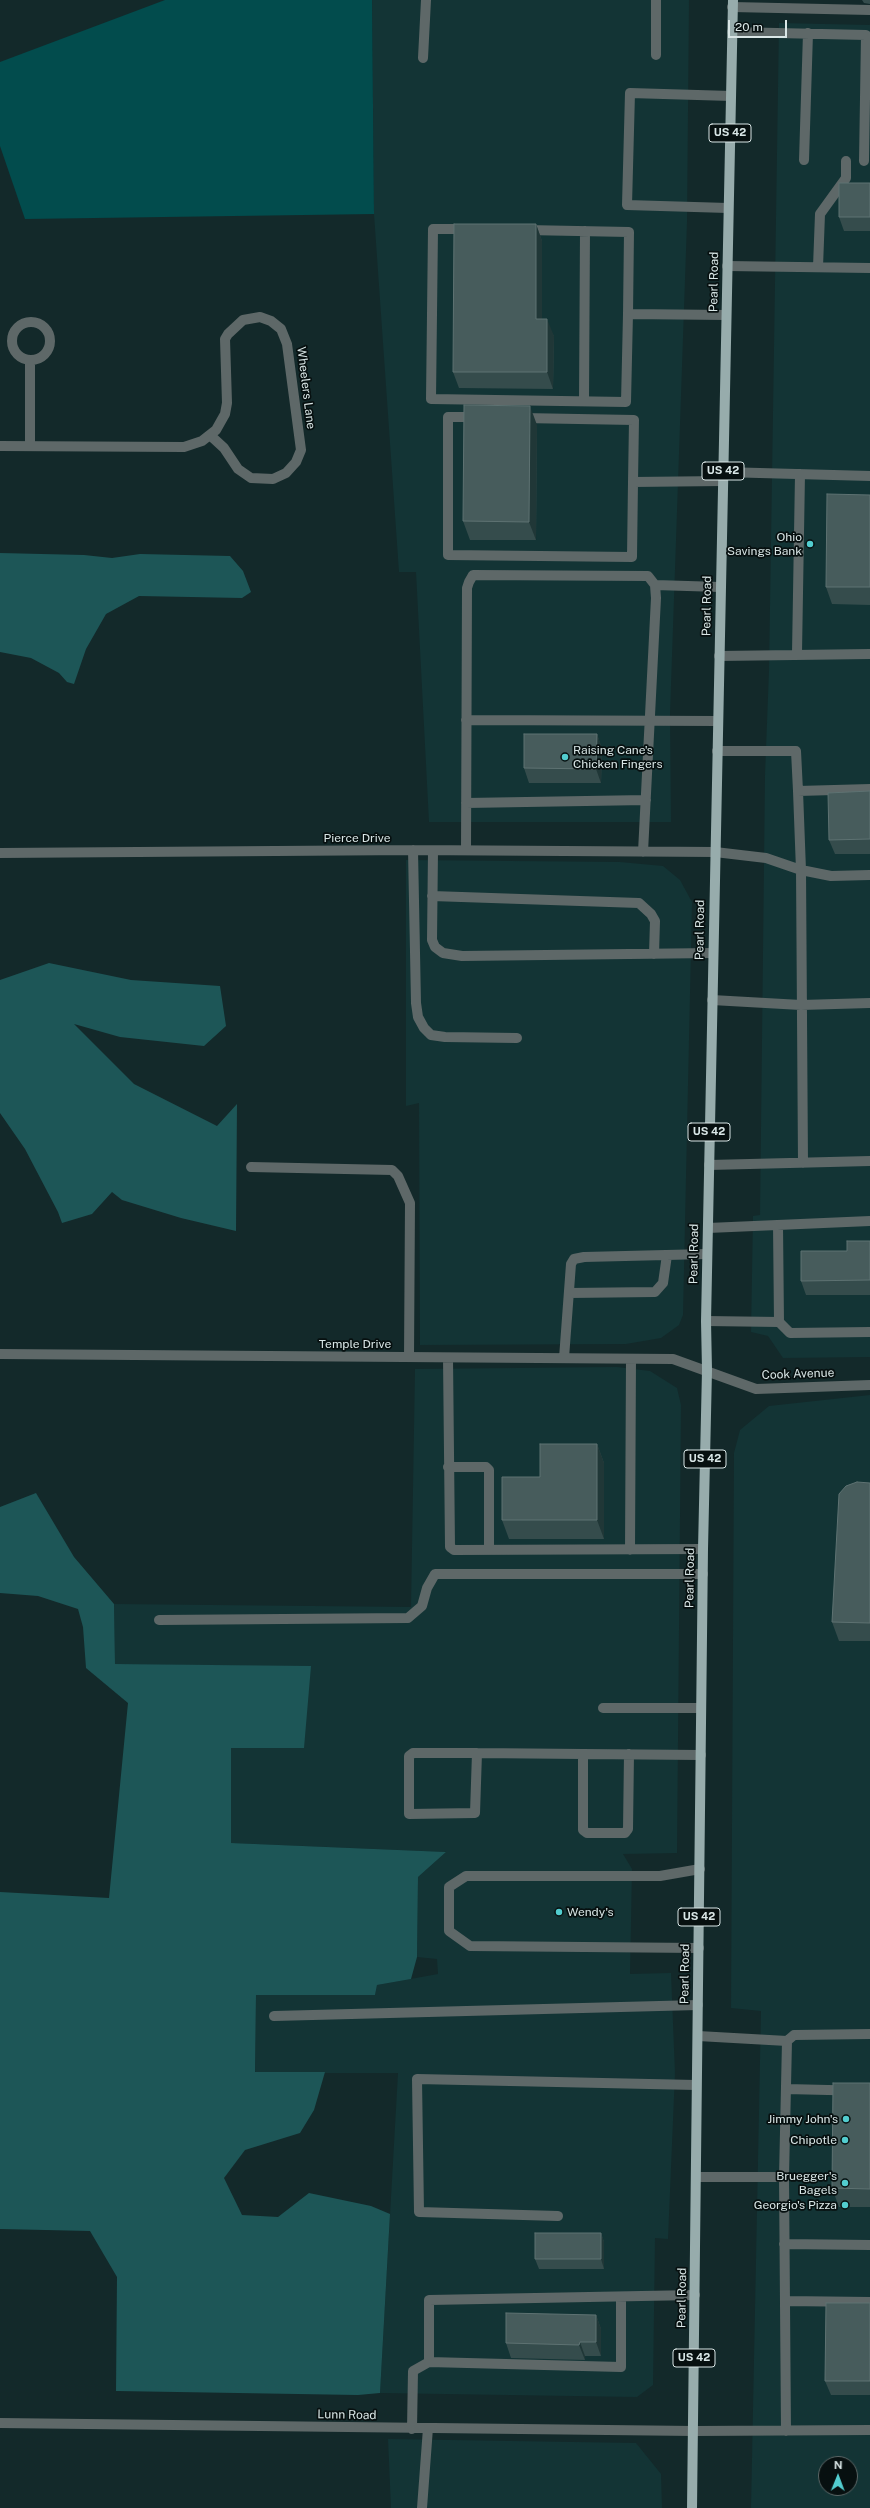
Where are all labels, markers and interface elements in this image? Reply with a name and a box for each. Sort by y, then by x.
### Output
scale bar [730,12,789,38]
text: 20 m [735,20,763,34]
road number: US 42 [709,124,751,142]
street label: Pearl Road [706,252,722,312]
street label: Wheelers Lane [294,346,318,430]
road number: US 42 [702,462,744,480]
place label: Ohio Savings Bank [727,530,802,558]
marker: Ohio Savings Bank [805,539,815,549]
street label: Pearl Road [699,576,715,636]
place label: Raising Cane's Chicken Fingers [573,743,663,771]
marker: Raising Cane's Chicken Fingers [560,752,570,762]
street label: Pierce Drive [324,831,390,845]
street label: Pearl Road [692,900,708,960]
road number: US 42 [688,1123,730,1141]
street label: Pearl Road [686,1224,702,1284]
street label: Temple Drive [319,1337,391,1351]
street label: Cook Avenue [761,1366,835,1382]
road number: US 42 [684,1450,726,1468]
street label: Pearl Road [682,1548,698,1608]
place label: Wendy's [567,1905,613,1919]
marker: Wendy's [554,1907,564,1917]
road number: US 42 [678,1908,720,1926]
street label: Pearl Road [677,1944,693,2004]
place label: Jimmy John's [768,2112,838,2126]
marker: Jimmy John's [841,2114,851,2124]
place label: Chipotle [790,2133,837,2147]
marker: Chipotle [840,2135,850,2145]
place label: Bruegger's Bagels [776,2169,837,2197]
marker: Bruegger's Bagels [840,2178,850,2188]
place label: Georgio's Pizza [754,2198,837,2212]
marker: Georgio's Pizza [840,2200,850,2210]
street label: Pearl Road [674,2268,690,2328]
road number: US 42 [673,2349,715,2367]
street label: Lunn Road [317,2407,377,2423]
north arrow [818,2456,858,2496]
text: N [834,2459,843,2471]

